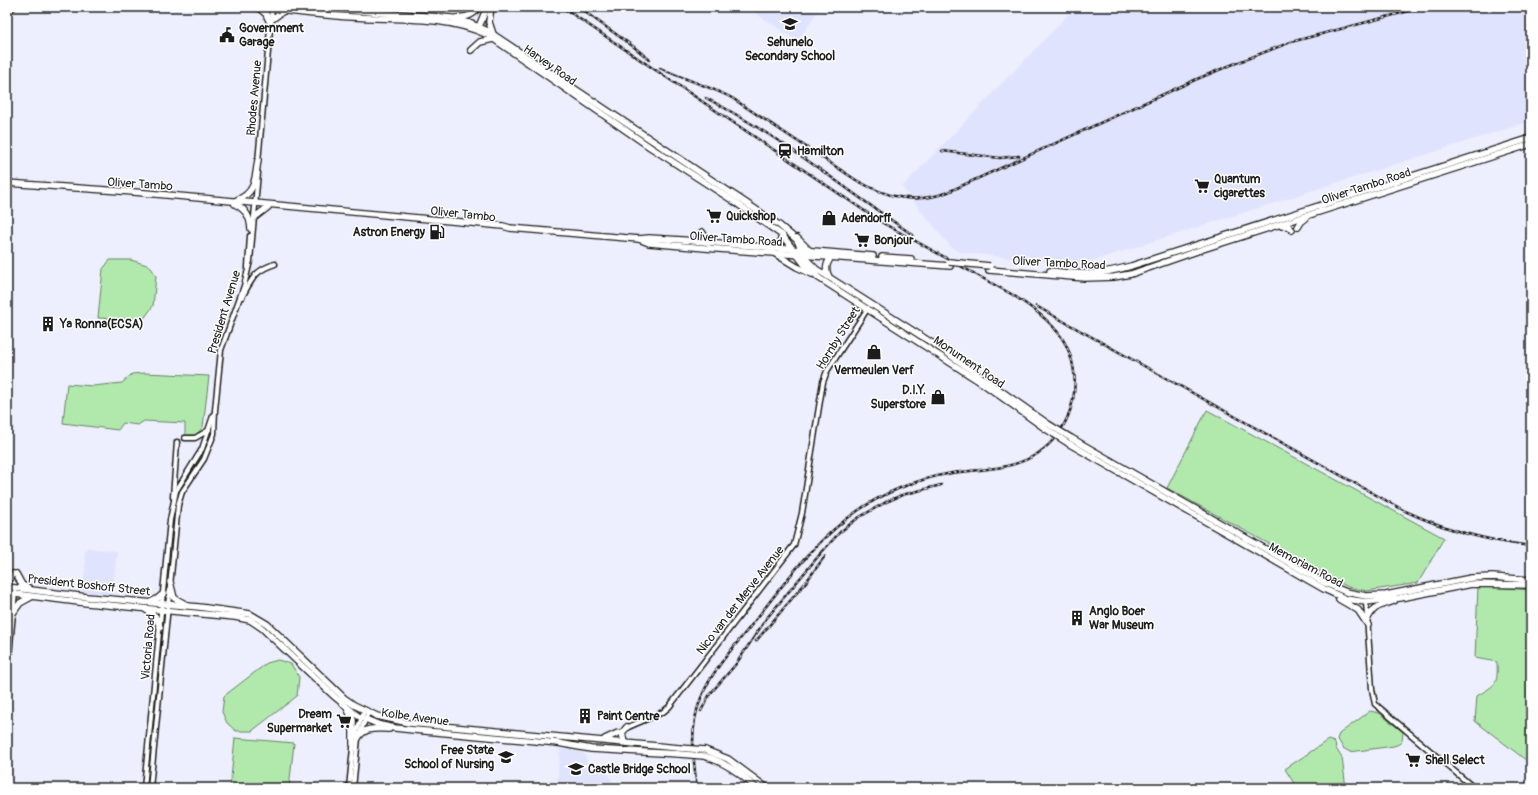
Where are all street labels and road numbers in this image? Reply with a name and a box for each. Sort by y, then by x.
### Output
street label: Harvey Road [520,42,579,89]
street label: Rhodes Avenue [244,60,265,136]
street label: Oliver Tambo Road [1320,165,1413,208]
street label: Oliver Tambo [107,175,174,194]
street label: Oliver Tambo [429,204,497,225]
street label: Oliver Tambo Road [689,229,783,250]
street label: Oliver Tambo Road [1012,254,1106,273]
street label: President Avenue [205,269,244,356]
street label: Hornby Street [813,304,864,372]
street label: Monument Road [930,333,1007,392]
street label: Memoriam Road [1266,540,1345,591]
street label: Nico van der Merve Avenue [693,543,788,658]
street label: President Boshoff Street [27,572,151,599]
street label: Victoria Road [138,613,159,681]
street label: Kolbe Avenue [380,705,450,730]

